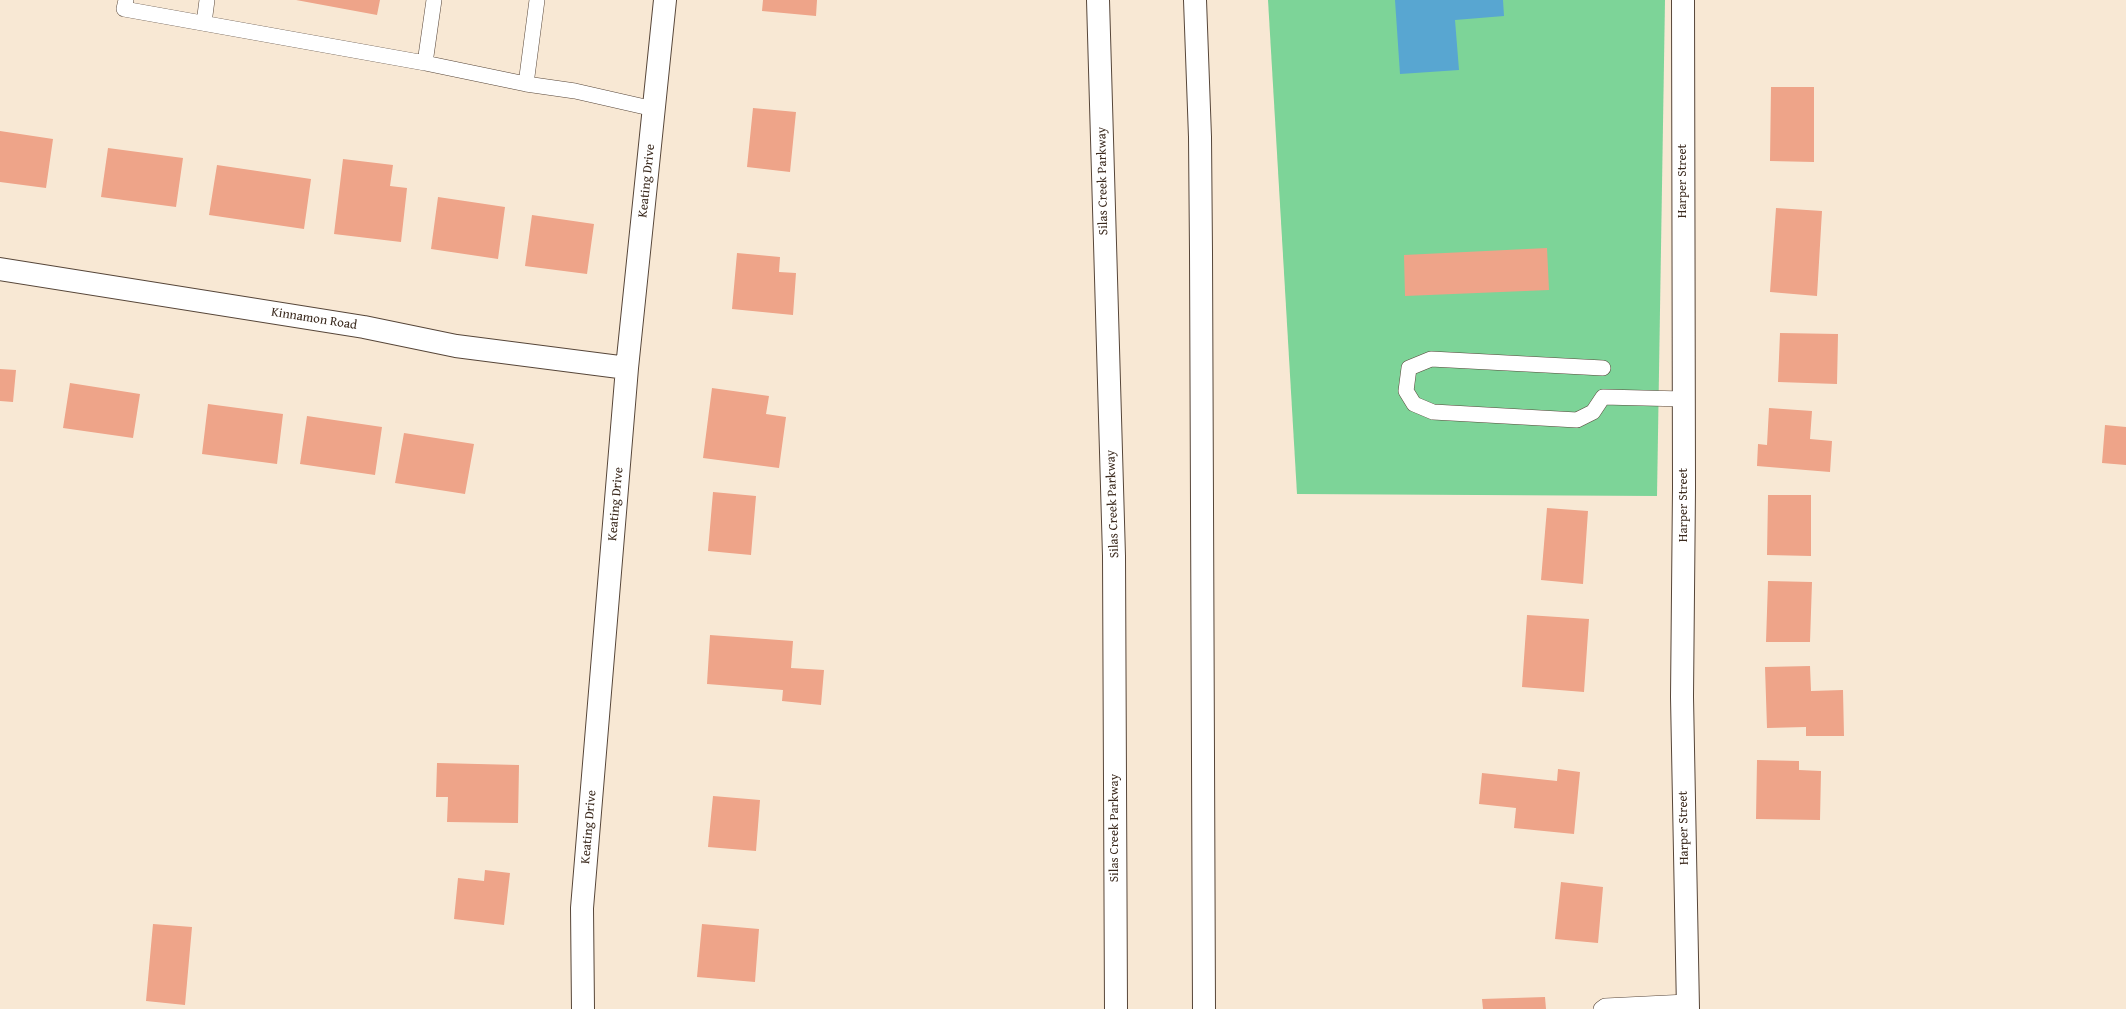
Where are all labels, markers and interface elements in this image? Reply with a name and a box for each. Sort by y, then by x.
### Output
street label: Silas Creek Parkway [1094,127,1112,235]
street label: Keating Drive [635,143,659,219]
street label: Harper Street [1675,144,1691,218]
street label: Kinnamon Road [270,305,358,333]
street label: Silas Creek Parkway [1103,450,1123,558]
street label: Keating Drive [605,466,627,542]
street label: Harper Street [1676,468,1692,542]
street label: Silas Creek Parkway [1107,774,1123,882]
street label: Keating Drive [578,789,600,865]
street label: Harper Street [1676,791,1692,865]

